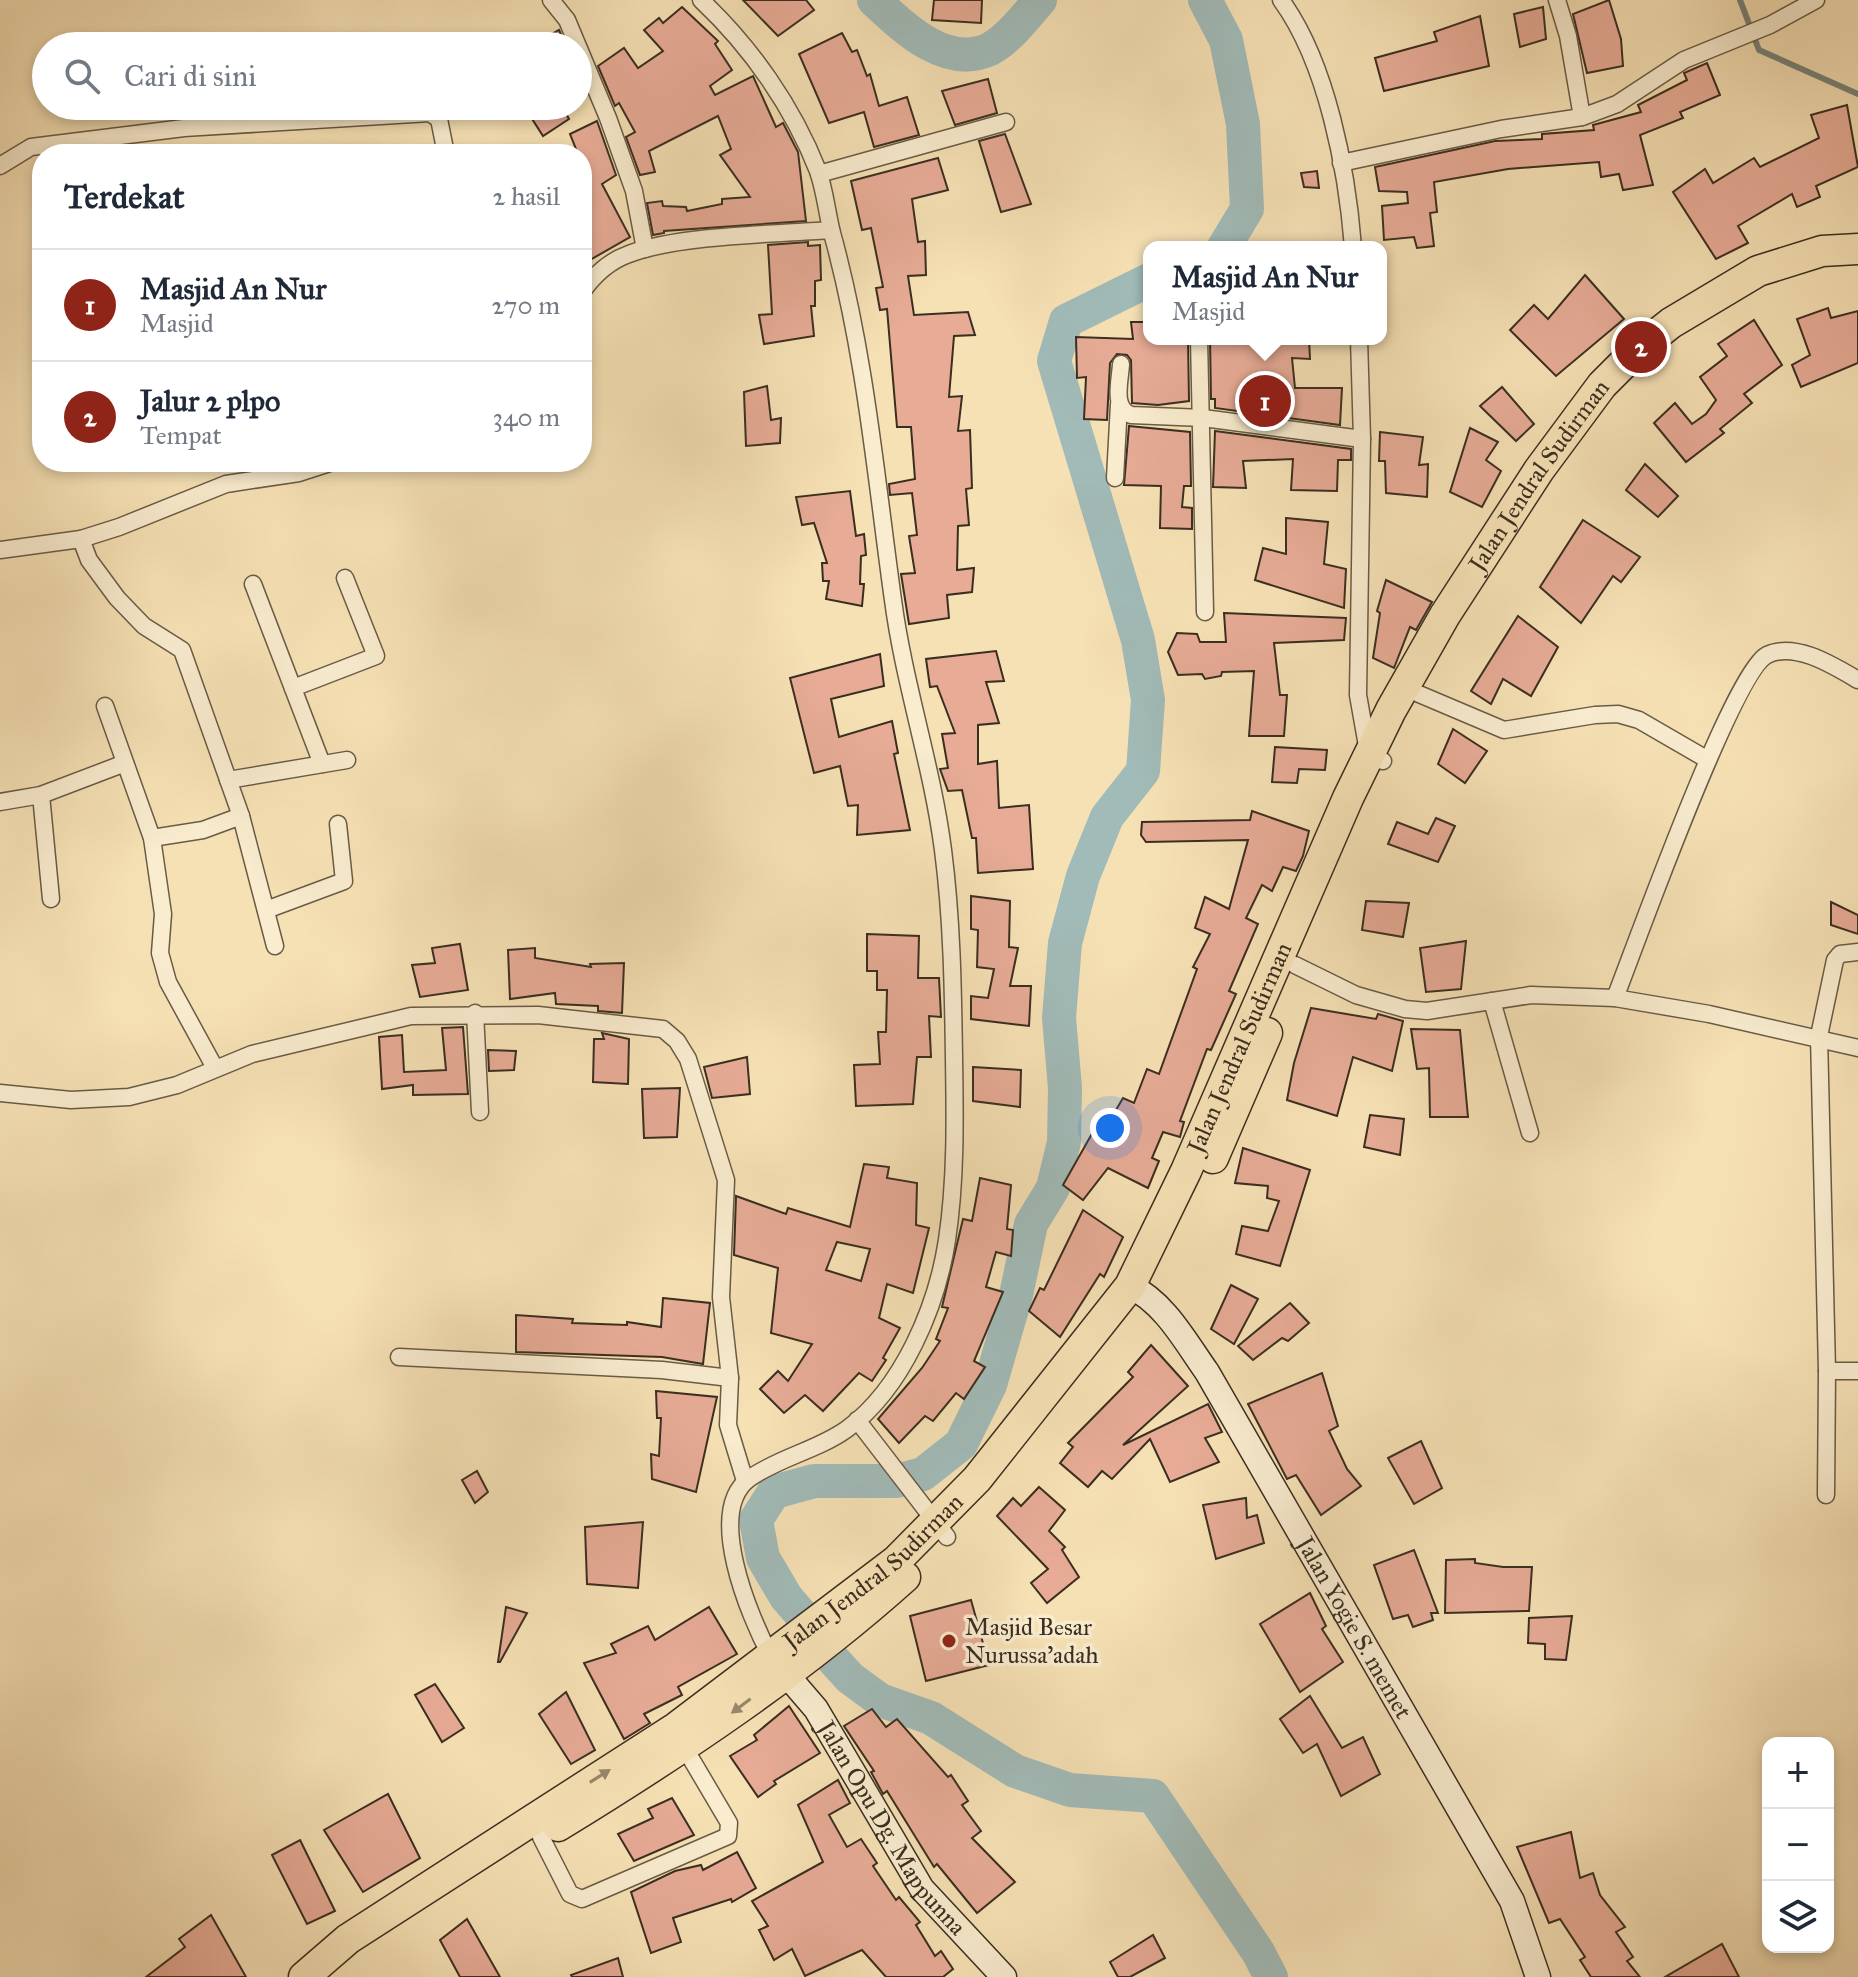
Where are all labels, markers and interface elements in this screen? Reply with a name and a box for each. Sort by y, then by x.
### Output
search box [32,32,592,120]
icon: search [60,54,104,98]
text: Cari di sini [124,58,257,94]
text: Terdekat [64,176,185,217]
text: 2 hasil [492,180,560,212]
popup [1143,241,1387,345]
text: Masjid An Nur [1172,259,1358,295]
text: Masjid An Nur [140,271,327,307]
text: 1 [85,289,95,321]
text: 270 m [491,289,560,321]
text: Masjid [1172,295,1245,327]
text: Masjid [140,307,214,339]
pin: 2 [1615,317,1667,377]
pin: 1 [1239,371,1291,431]
street label: Jalan Jendral Sudirman [1461,374,1616,580]
text: Jalur 2 plpo [140,383,280,419]
text: 2 [84,401,96,433]
text: 340 m [493,401,560,433]
text: Tempat [140,419,222,451]
street label: Jalan Jendral Sudirman [1179,938,1298,1161]
your location [1090,1108,1130,1148]
street label: Jalan Jendral Sudirman [775,1487,969,1658]
street label: Jalan Yogie S. memet [1289,1529,1419,1725]
place label: Masjid Besar Nurussa'adah [965,1612,1099,1670]
marker: Masjid Besar Nurussa'adah [940,1632,958,1650]
one-way arrow [731,1697,751,1713]
street label: Jalan Opu Dg. Mappunna [810,1713,973,1942]
map controls [1762,1737,1834,1953]
button: + [1762,1737,1834,1809]
one-way arrow [589,1769,611,1783]
button: − [1762,1809,1834,1881]
button: layers [1762,1881,1834,1953]

